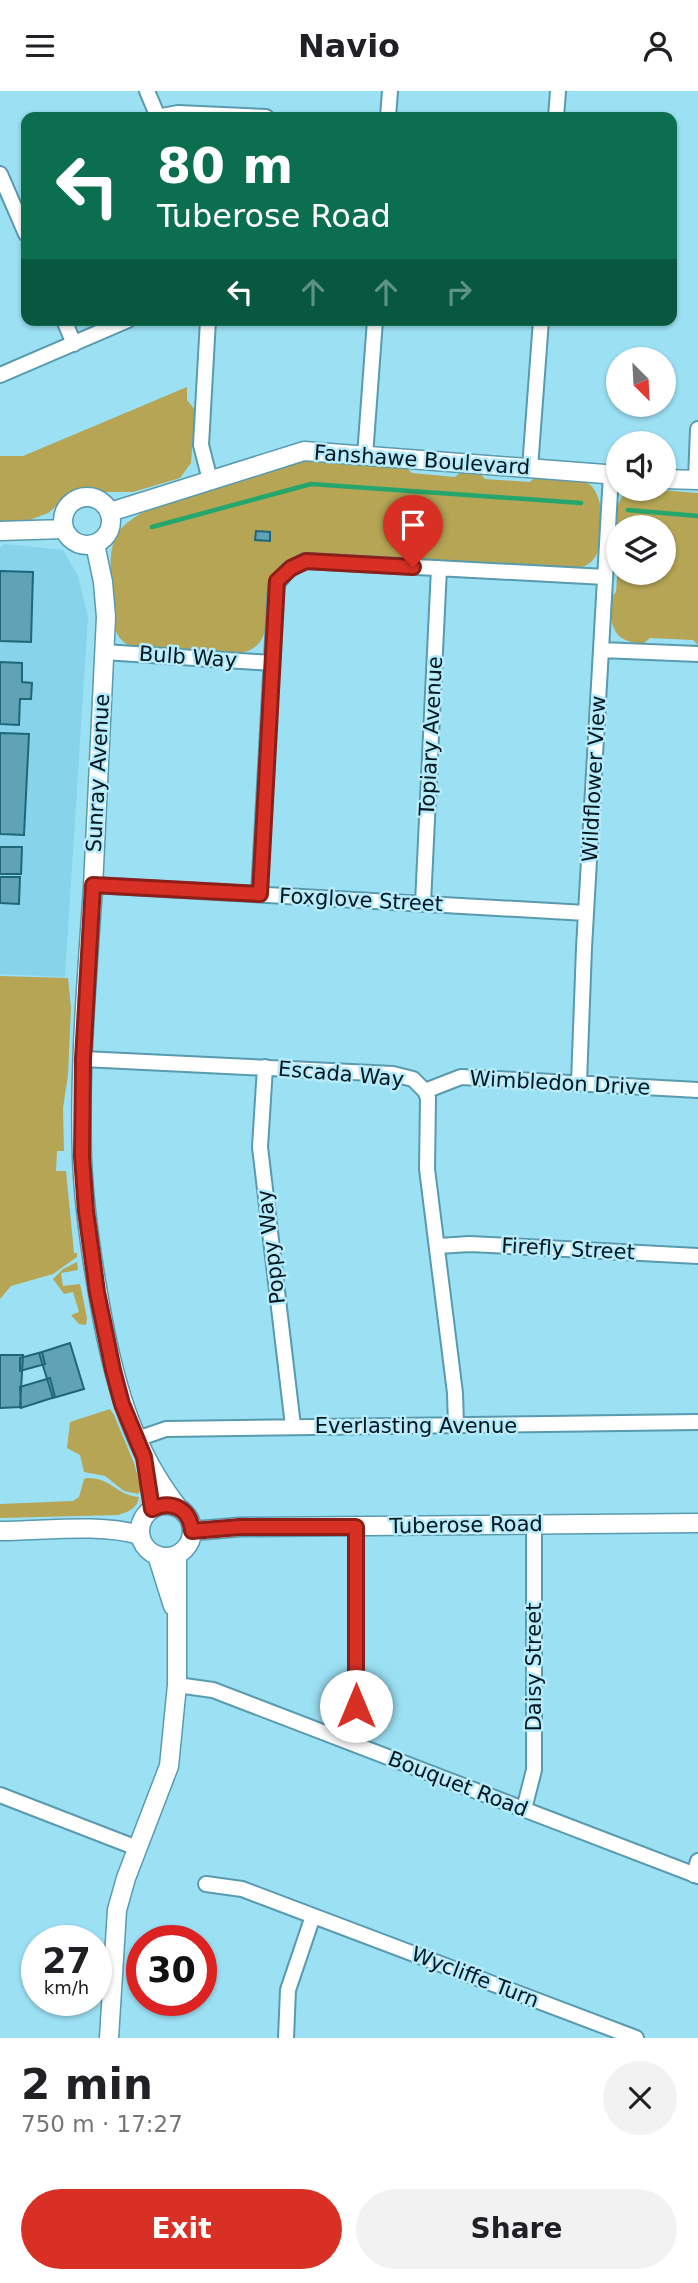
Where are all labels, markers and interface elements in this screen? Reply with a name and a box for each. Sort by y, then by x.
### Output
icon: menu [21,27,59,65]
text: Navio [298,27,400,65]
icon: person [639,27,677,65]
text: 80 m [157,138,293,195]
icon: left [42,140,133,231]
text: Tuberose Road [157,197,391,235]
icon: left [221,273,259,311]
icon: ahead [294,273,332,311]
icon: ahead [367,273,405,311]
icon: right [440,273,478,311]
north arrow [606,347,676,417]
map controls [606,347,676,585]
button: sound [606,431,676,501]
street label: Fanshawe Boulevard [313,440,531,480]
pin [383,495,443,567]
icon: arrive [394,506,432,544]
button: layers [606,515,676,585]
street label: Bulb Way [138,642,238,672]
street label: Topiary Avenue [415,656,447,817]
street label: Sunray Avenue [82,693,114,853]
street label: Wildflower View [578,695,610,863]
street label: Foxglove Street [279,884,443,916]
street label: Escada Way [277,1057,405,1091]
street label: Wimbledon Drive [469,1066,651,1100]
street label: Poppy Way [252,1188,290,1306]
street label: Firefly Street [501,1234,635,1264]
street label: Everlasting Avenue [315,1414,517,1438]
street label: Tuberose Road [388,1512,543,1538]
street label: Daisy Street [522,1603,546,1731]
position arrow [319,1669,393,1743]
street label: Bouquet Road [385,1746,531,1822]
speed limit sign: 30 [126,1925,217,2016]
text: 27 [42,1941,91,1981]
street label: Wycliffe Turn [408,1942,542,2012]
text: km/h [44,1977,89,1998]
text: 2 min [21,2060,153,2109]
button: close [603,2061,677,2135]
text: 750 m · 17:27 [21,2111,183,2137]
button: Exit [21,2189,342,2269]
button: Share [356,2189,677,2269]

